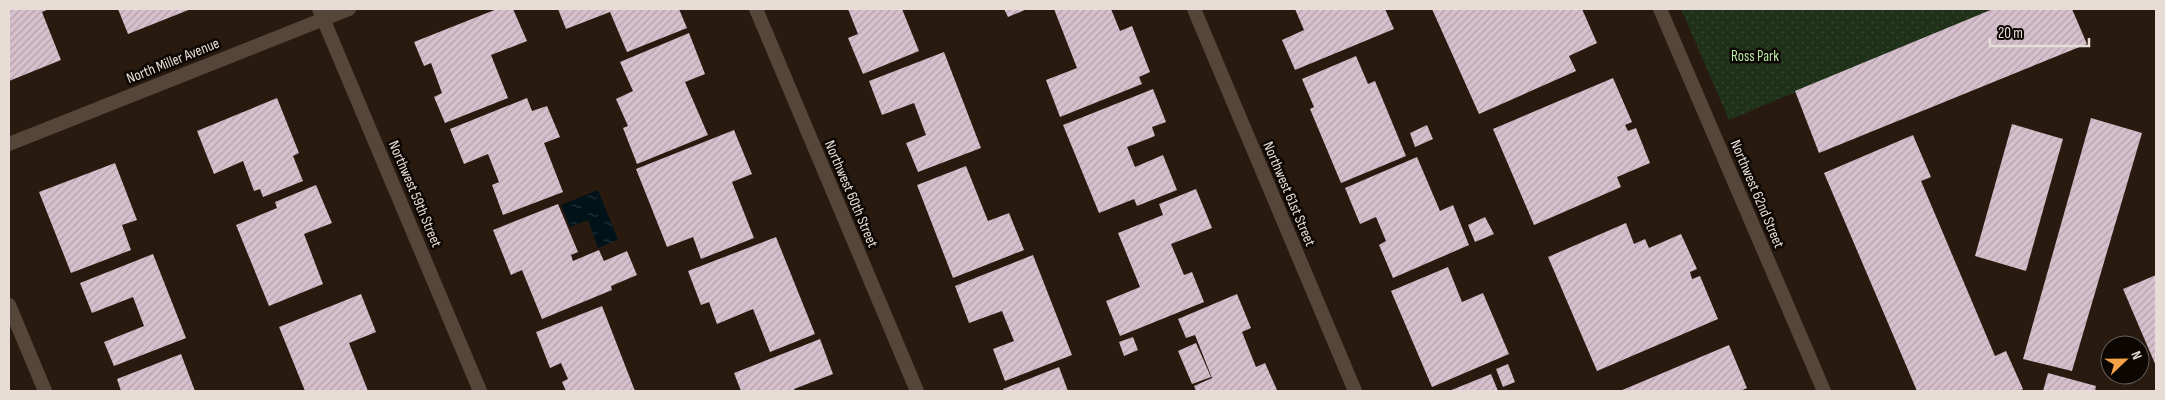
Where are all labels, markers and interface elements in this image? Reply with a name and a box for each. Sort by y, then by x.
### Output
scale bar [1990,15,2089,47]
text: 20 m [1998,24,2023,43]
street label: North Miller Avenue [124,34,222,88]
park label: Ross Park [1731,47,1779,66]
street label: Northwest 62nd Street [1726,137,1789,251]
street label: Northwest 59th Street [384,138,446,251]
street label: Northwest 60th Street [820,138,882,251]
street label: Northwest 61st Street [1258,139,1320,250]
north arrow [2100,335,2150,385]
text: N [2127,349,2146,362]

